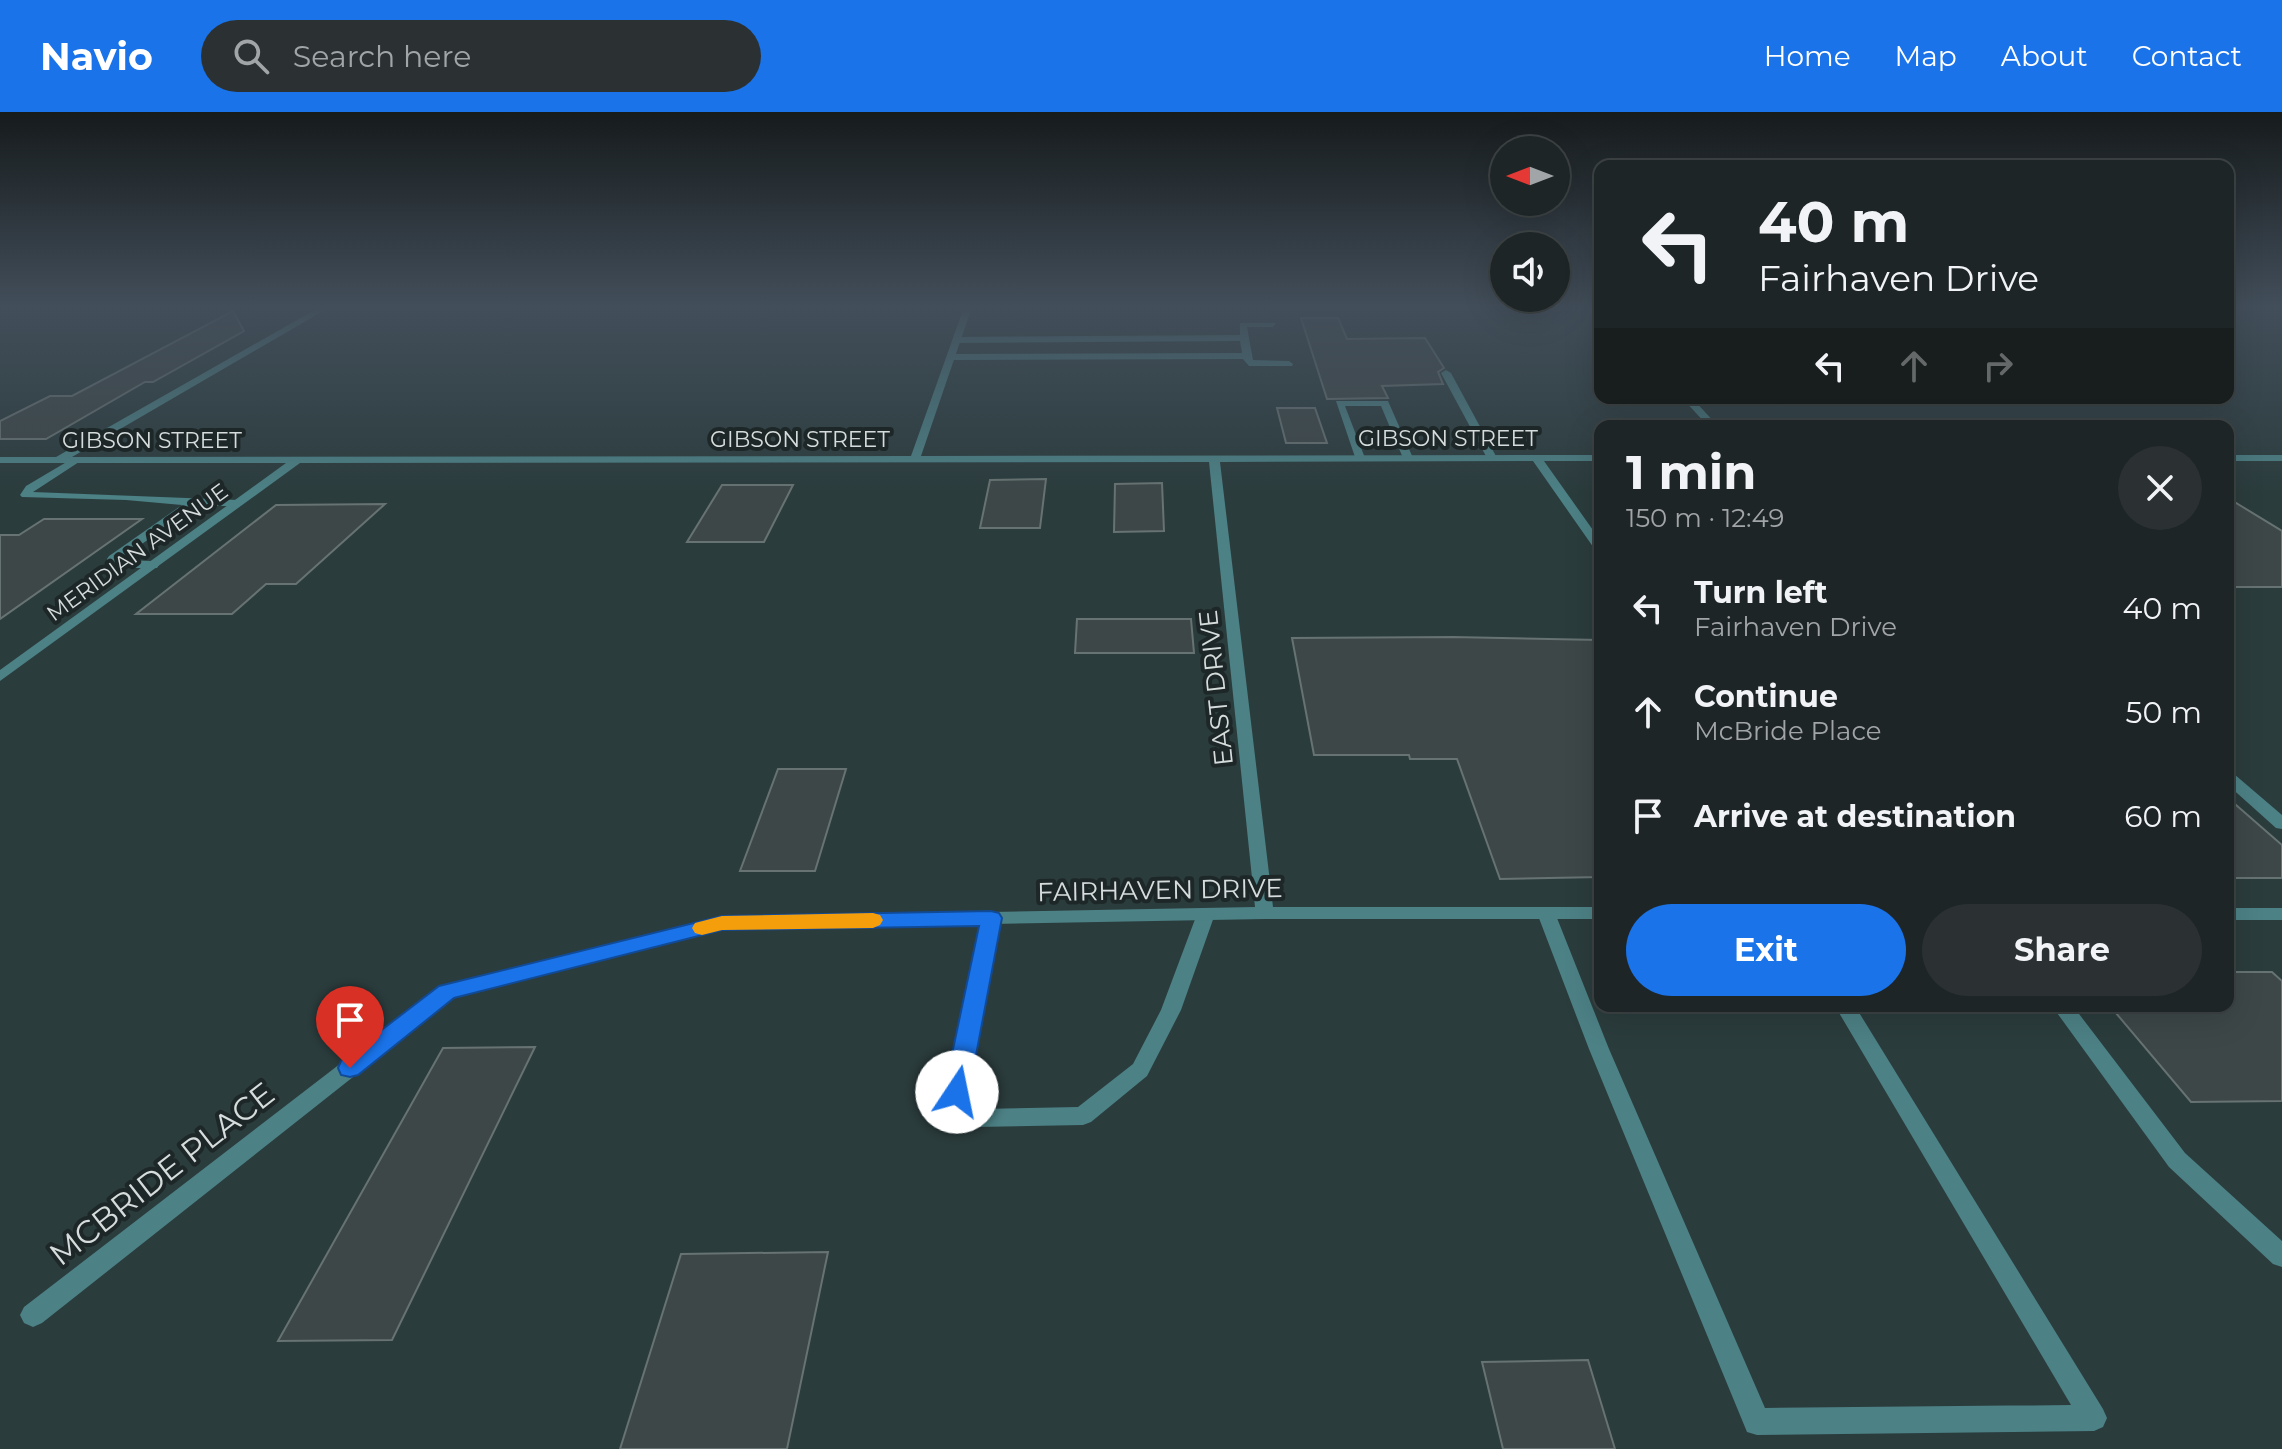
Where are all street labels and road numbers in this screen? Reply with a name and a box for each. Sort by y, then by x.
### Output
street label: GIBSON STREET [1358,425,1538,452]
street label: GIBSON STREET [710,426,890,453]
street label: GIBSON STREET [62,427,242,454]
street label: MERIDIAN AVENUE [41,478,233,627]
street label: EAST DRIVE [1192,609,1240,767]
street label: FAIRHAVEN DRIVE [1037,872,1283,908]
street label: MCBRIDE PLACE [41,1074,282,1274]

